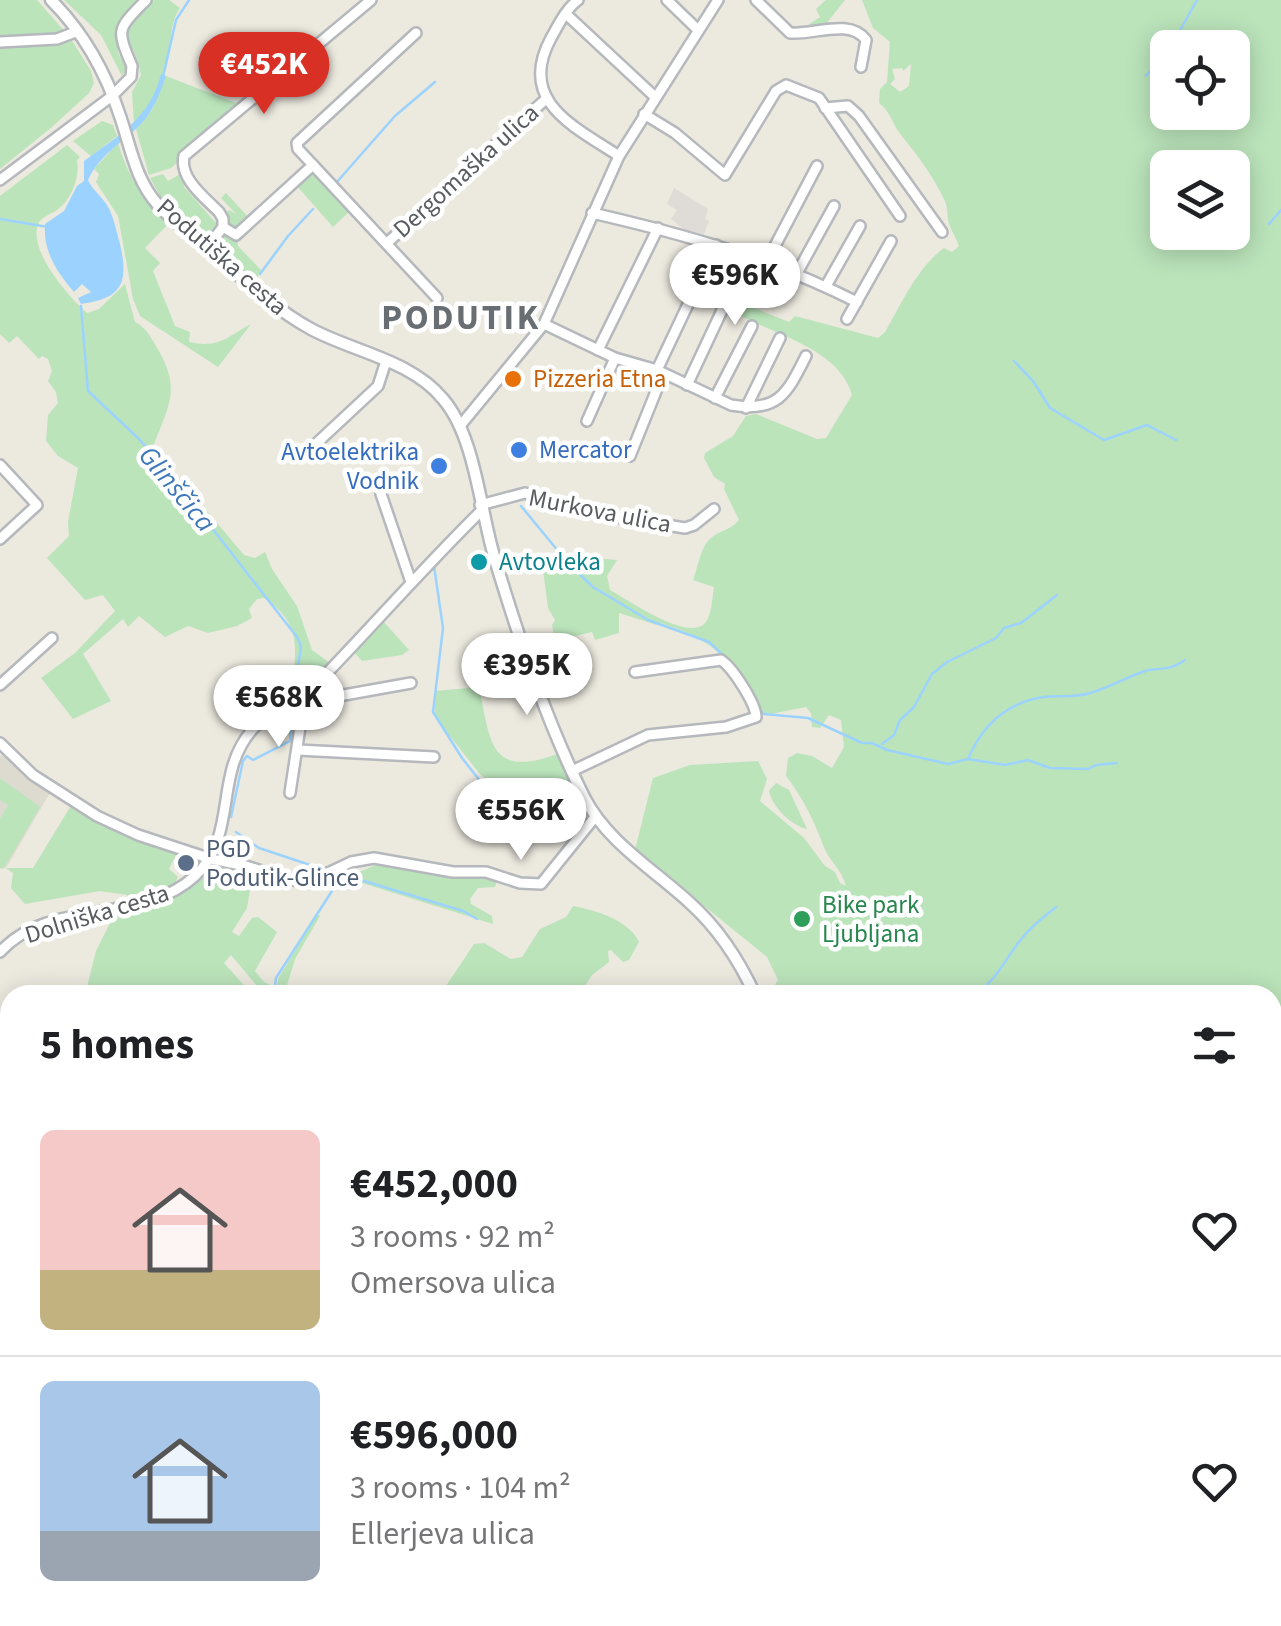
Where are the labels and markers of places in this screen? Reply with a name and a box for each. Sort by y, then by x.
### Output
pin: €452K [194,32,334,117]
pin: €596K [665,243,805,328]
place label: Pizzeria Etna [533,361,666,397]
marker: Pizzeria Etna [502,368,524,390]
place label: Mercator [539,432,632,468]
place label: Avtoelektrika Vodnik [281,434,420,499]
marker: Mercator [508,439,530,461]
marker: Avtoelektrika Vodnik [428,455,450,477]
place label: Avtovleka [499,544,601,580]
marker: Avtovleka [468,551,490,573]
pin: €395K [457,633,597,718]
pin: €568K [209,665,349,750]
pin: €556K [451,778,591,863]
place label: PGD Podutik-Glince [206,831,359,896]
marker: PGD Podutik-Glince [175,852,197,874]
place label: Bike park Ljubljana [822,887,920,952]
marker: Bike park Ljubljana [791,908,813,930]

